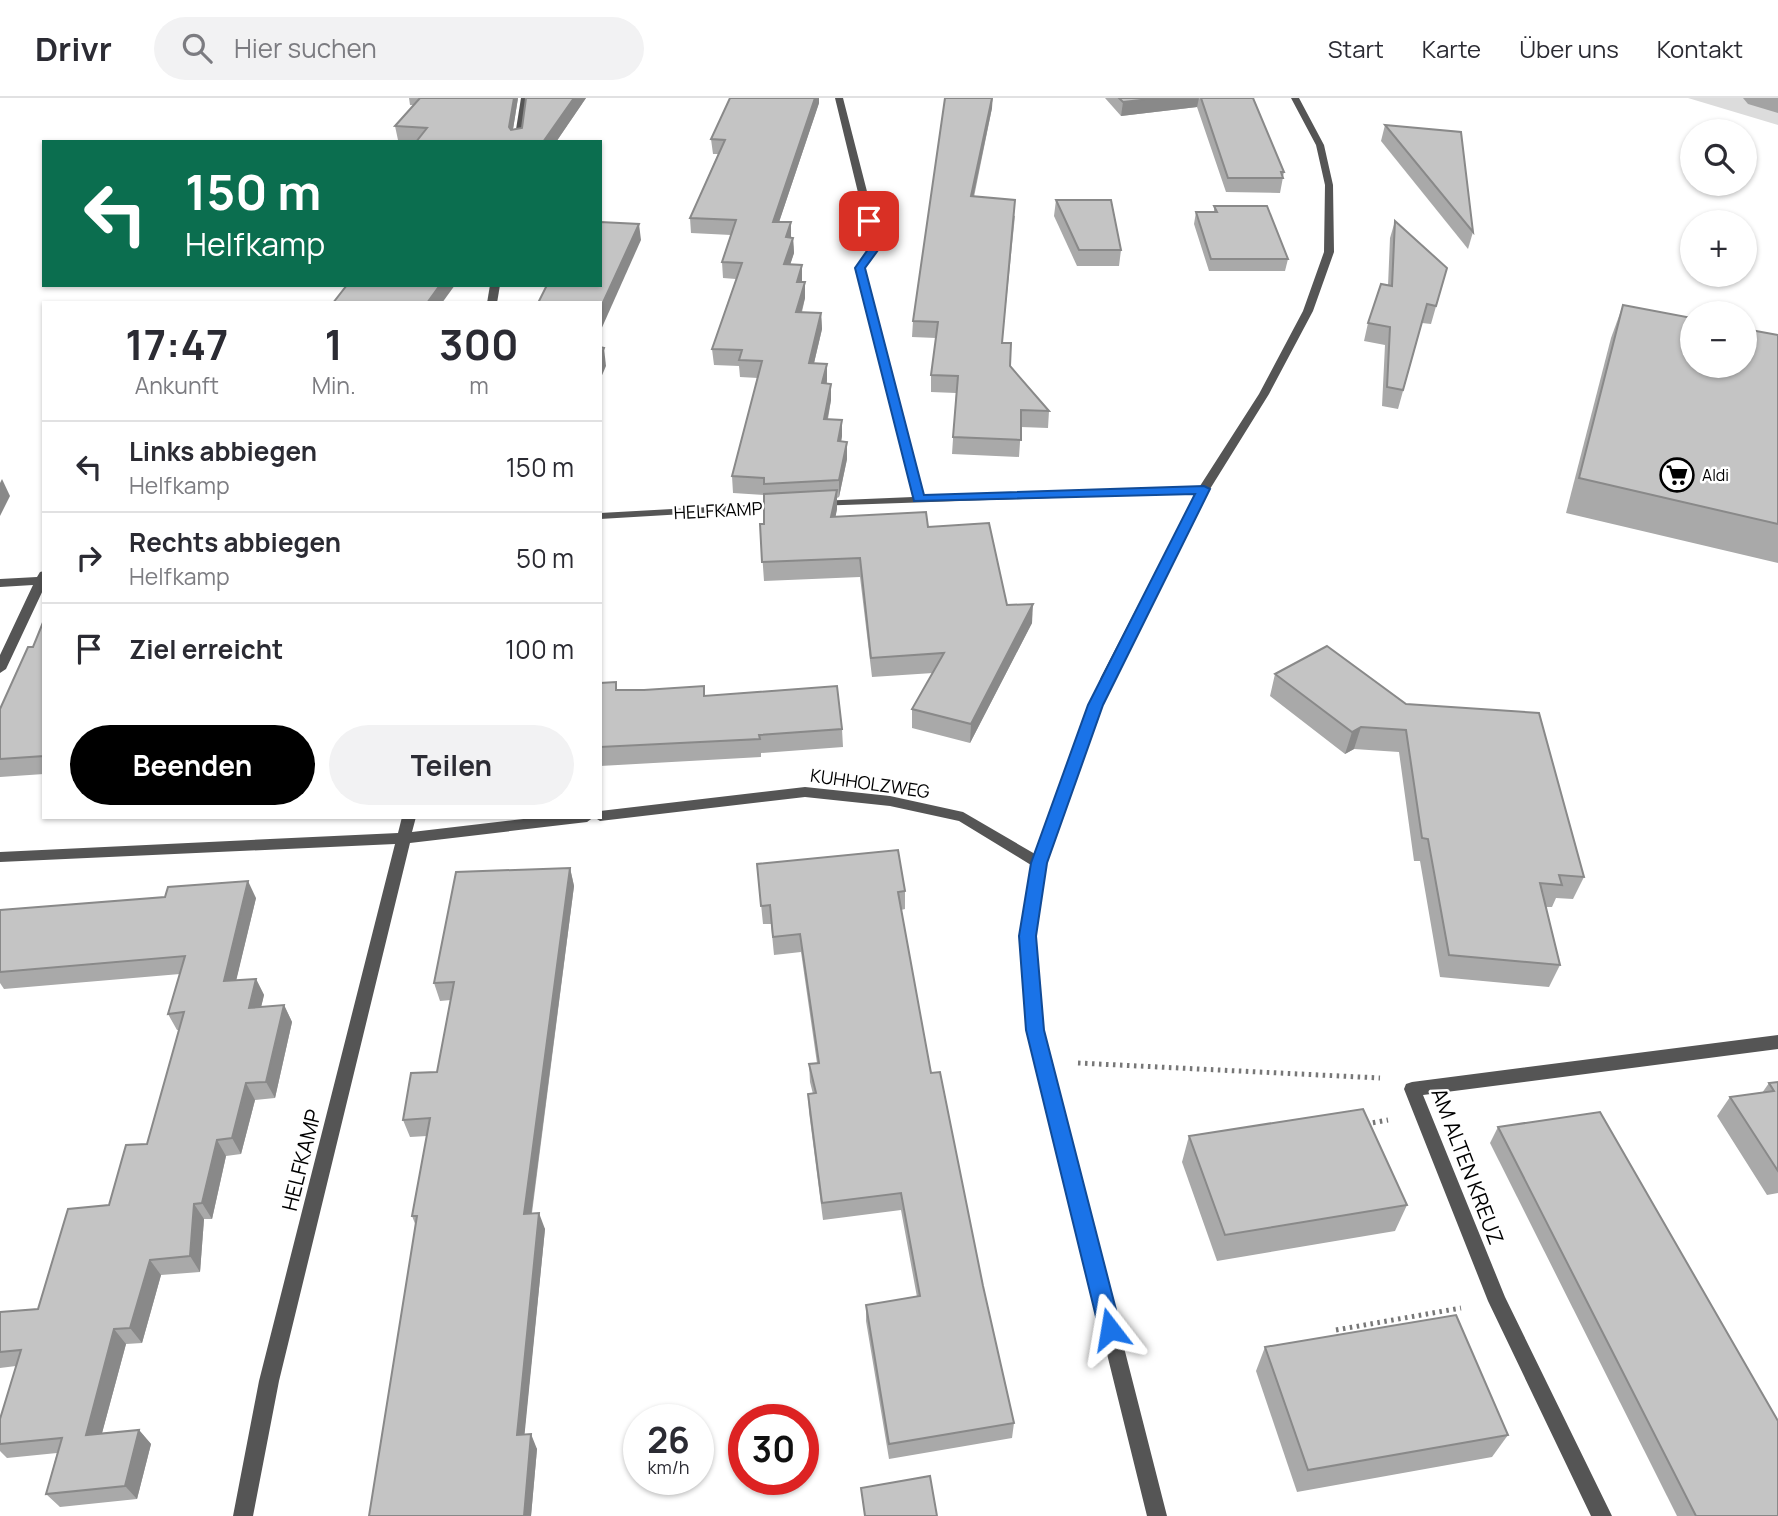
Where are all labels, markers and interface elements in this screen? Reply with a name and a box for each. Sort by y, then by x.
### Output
search box [154,17,644,80]
text: Drivr [35,26,112,71]
icon: search [178,29,216,67]
text: Hier suchen [234,30,377,66]
text: Start [1328,32,1384,65]
text: Karte [1422,32,1481,65]
text: Über uns [1519,32,1619,65]
text: Kontakt [1657,32,1743,65]
map controls [1680,119,1757,378]
button: search [1680,119,1757,196]
text: 150 m [185,158,321,225]
icon: left [70,168,161,259]
pin [839,191,899,251]
icon: arrive [850,202,888,240]
button: + [1680,210,1757,287]
text: Helfkamp [185,222,325,266]
button: − [1680,301,1757,378]
text: 17:47 [125,315,228,373]
text: 1 [325,315,343,373]
text: 300 [439,315,519,373]
text: Ankunft [135,369,219,401]
text: Min. [312,369,356,401]
text: m [469,369,489,401]
text: Links abbiegen [129,433,317,469]
icon: left [70,448,108,486]
text: 150 m [506,449,574,485]
supermarket icon: Aldi [1658,456,1696,494]
place label: Aldi [1702,464,1729,486]
text: Helfkamp [129,469,230,501]
street label: HELFKAMP [673,496,763,524]
text: Rechts abbiegen [129,524,341,560]
icon: right [70,539,108,577]
text: 50 m [516,540,574,576]
text: Helfkamp [129,560,230,592]
icon: arrive [70,630,108,668]
text: Ziel erreicht [129,631,283,667]
text: 100 m [505,631,574,667]
button: Beenden [70,725,315,805]
button: Teilen [329,725,574,805]
street label: KUHHOLZWEG [809,763,932,803]
street label: AM ALTEN KREUZ [1425,1084,1511,1248]
street label: HELFKAMP [275,1106,327,1214]
position arrow [1073,1292,1147,1366]
speed limit sign: 30 [728,1404,819,1495]
text: 26 [647,1416,690,1464]
text: km/h [648,1455,689,1479]

